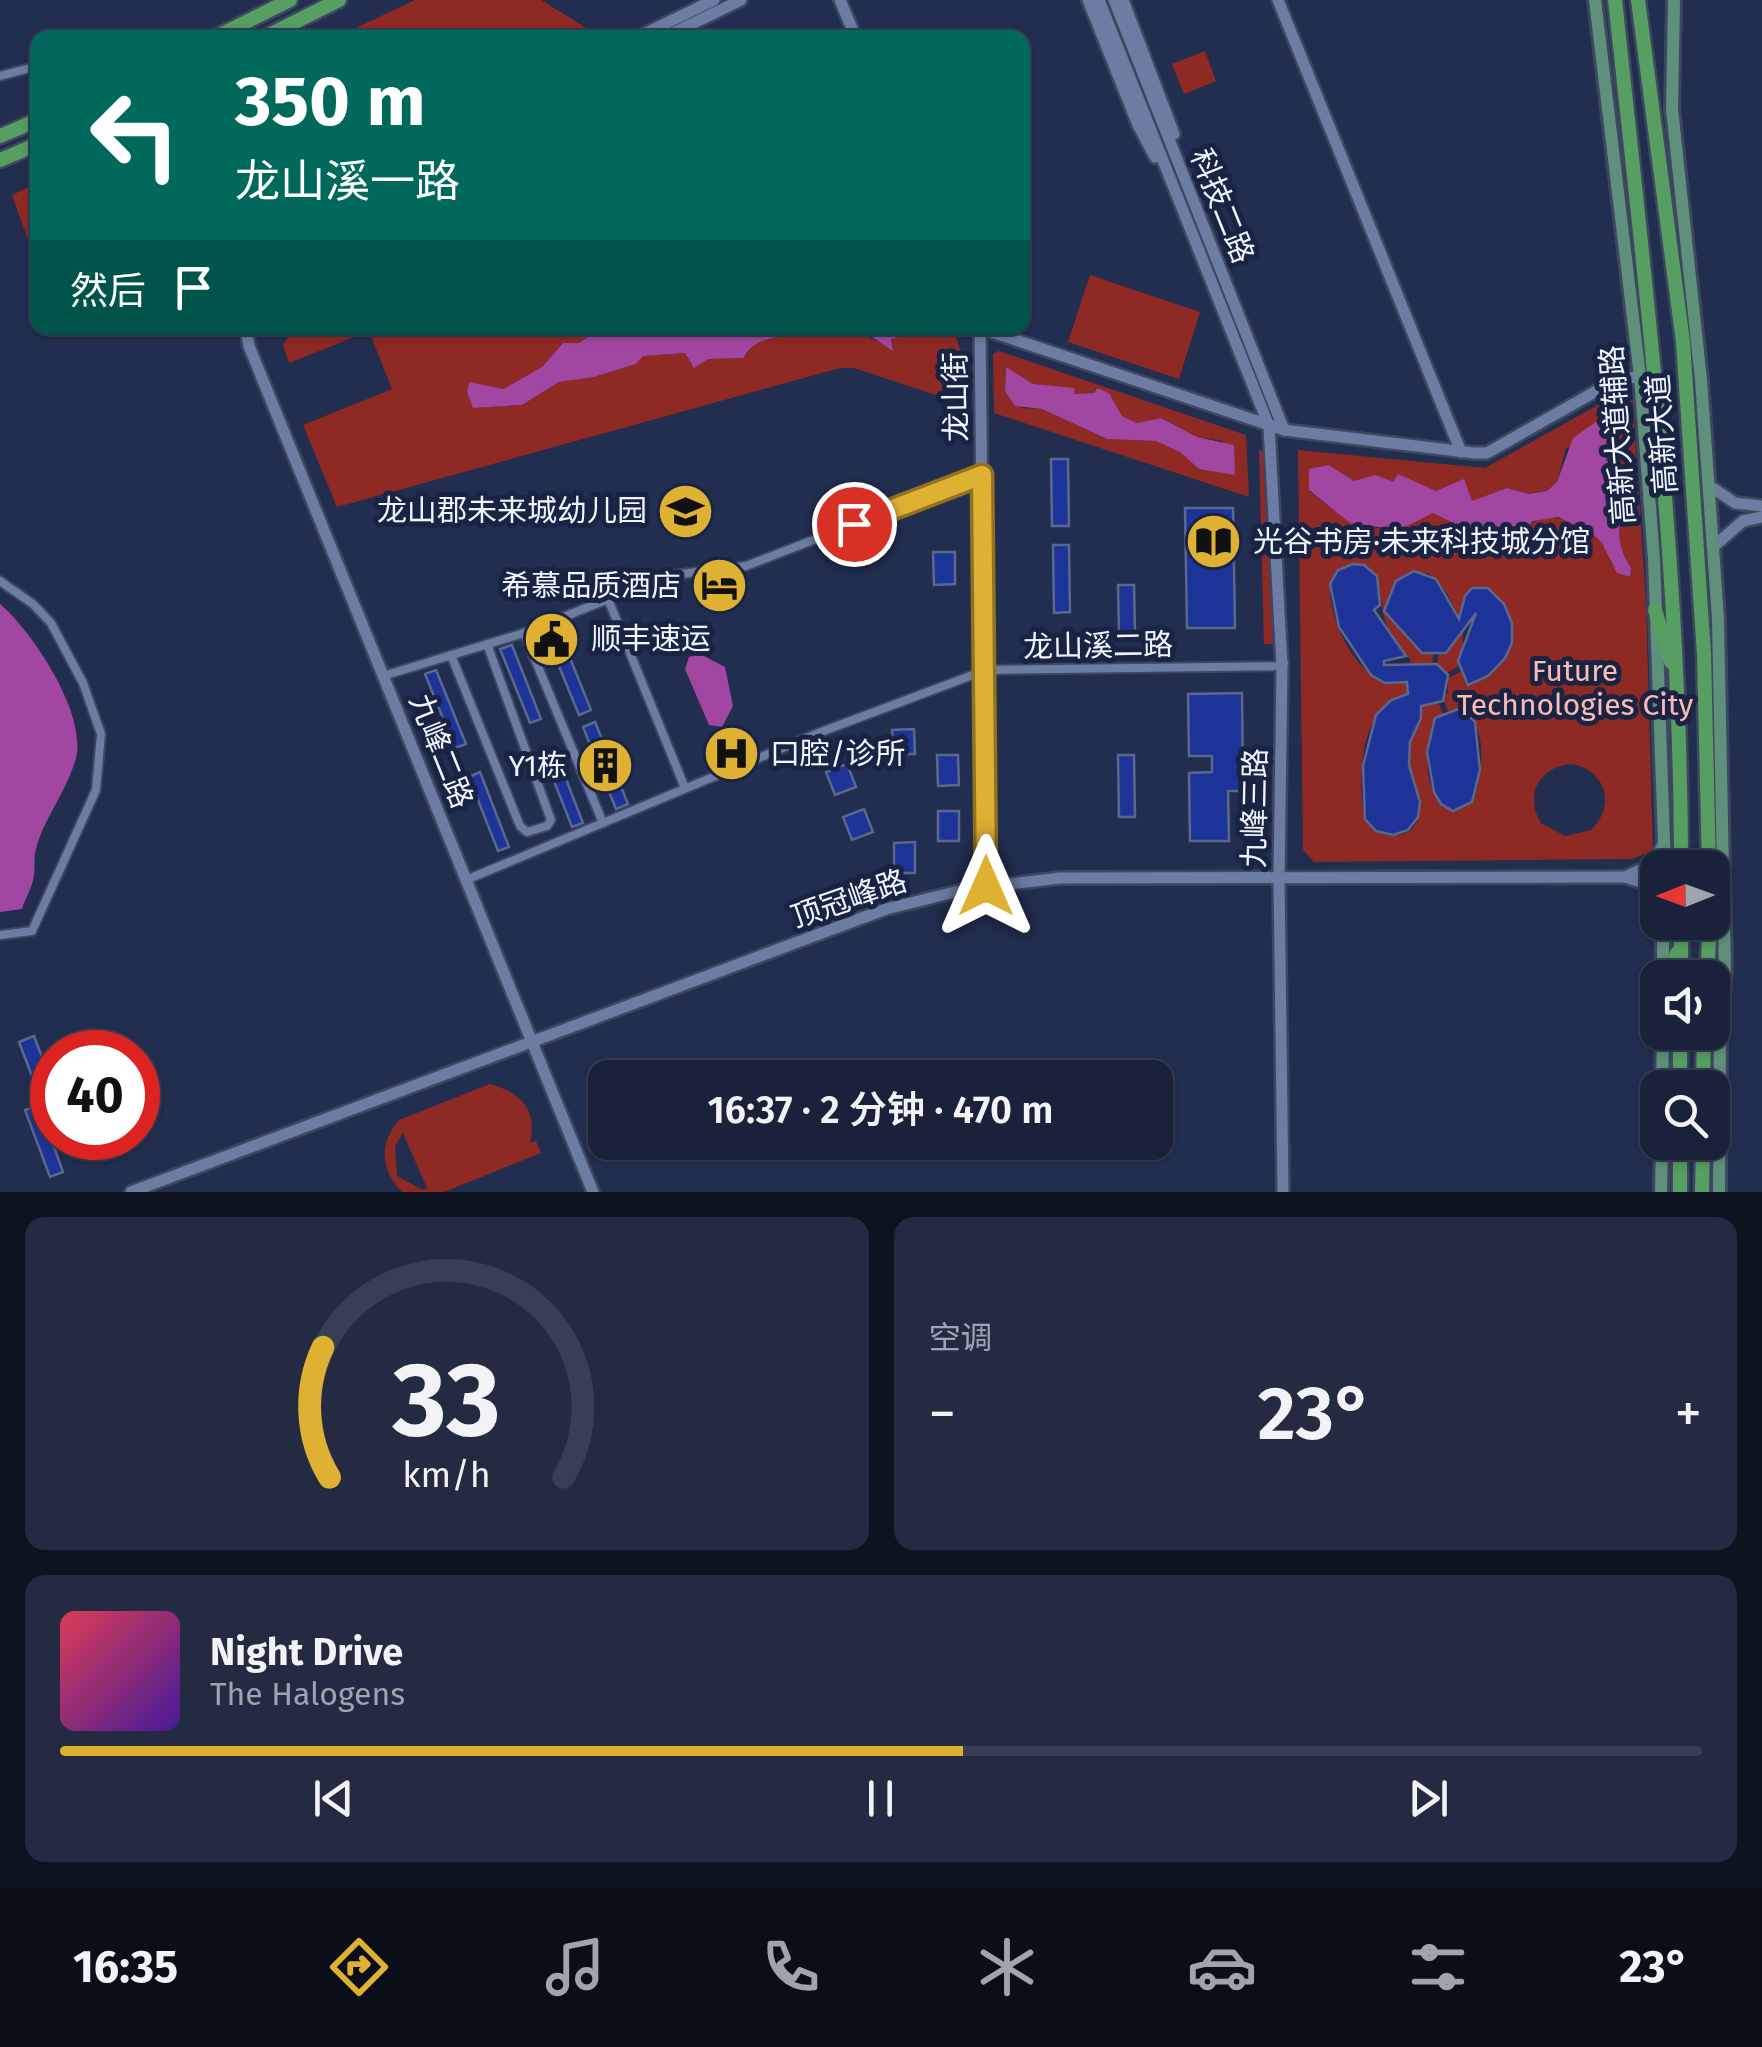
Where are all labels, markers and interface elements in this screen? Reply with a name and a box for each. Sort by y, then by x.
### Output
text: 350 m [235,60,426,144]
icon: left [70,70,200,200]
street label: 科技二路 [1183,144,1261,268]
text: 龙山溪一路 [235,155,460,209]
icon: arrive [166,260,221,315]
text: 然后 [70,268,146,314]
street label: 高新大道辅路 [1594,344,1642,526]
street label: 龙山街 [937,352,975,442]
street label: 高新大道 [1640,373,1684,495]
school or university icon: 龙山郡未来城幼儿园 [656,481,716,541]
pin [812,482,897,567]
place label: 龙山郡未来城幼儿园 [377,493,647,529]
icon: arrive [827,497,882,552]
library icon: 光谷书房·未来科技城分馆 [1184,512,1244,572]
place label: 光谷书房·未来科技城分馆 [1253,524,1590,560]
hotel icon: 希慕品质酒店 [690,556,750,616]
place label: 希慕品质酒店 [501,568,681,604]
public building icon: 顺丰速运 [522,609,582,669]
place label: 顺丰速运 [591,621,711,657]
street label: 龙山溪二路 [1023,627,1173,665]
park label: Future Technologies City [1457,653,1693,723]
street label: 九峰二路 [402,689,480,813]
hospital icon: 口腔/诊所 [701,724,761,784]
building icon: Y1栋 [576,736,636,796]
place label: 口腔/诊所 [770,736,906,772]
place label: Y1栋 [508,748,567,784]
street label: 九峰三路 [1236,748,1274,868]
position arrow [934,834,1038,938]
north arrow [1640,850,1730,940]
map controls [1640,850,1730,1160]
street label: 顶冠峰路 [786,862,912,936]
button: sound [1640,960,1730,1050]
speed limit sign: 40 [30,1030,160,1160]
button: search [1640,1070,1730,1160]
text: 16:37 · 2 分钟 · 470 m [708,1087,1053,1133]
text: 空调 [929,1319,993,1357]
text: 33 [392,1338,501,1463]
text: 23° [1257,1369,1373,1459]
text: − [929,1381,956,1447]
text: + [1675,1381,1702,1447]
text: km/h [403,1454,491,1496]
text: Night Drive [210,1629,403,1675]
text: The Halogens [210,1675,405,1713]
icon: previous [306,1771,361,1826]
icon: pause [853,1771,908,1826]
icon: next [1401,1771,1456,1826]
icon: directions [324,1932,394,2002]
icon: music [540,1932,610,2002]
icon: phone [756,1932,826,2002]
icon: climate [972,1932,1042,2002]
icon: car [1187,1932,1257,2002]
icon: filters [1403,1932,1473,2002]
text: 16:35 [73,1940,178,1994]
text: 23° [1619,1940,1689,1994]

